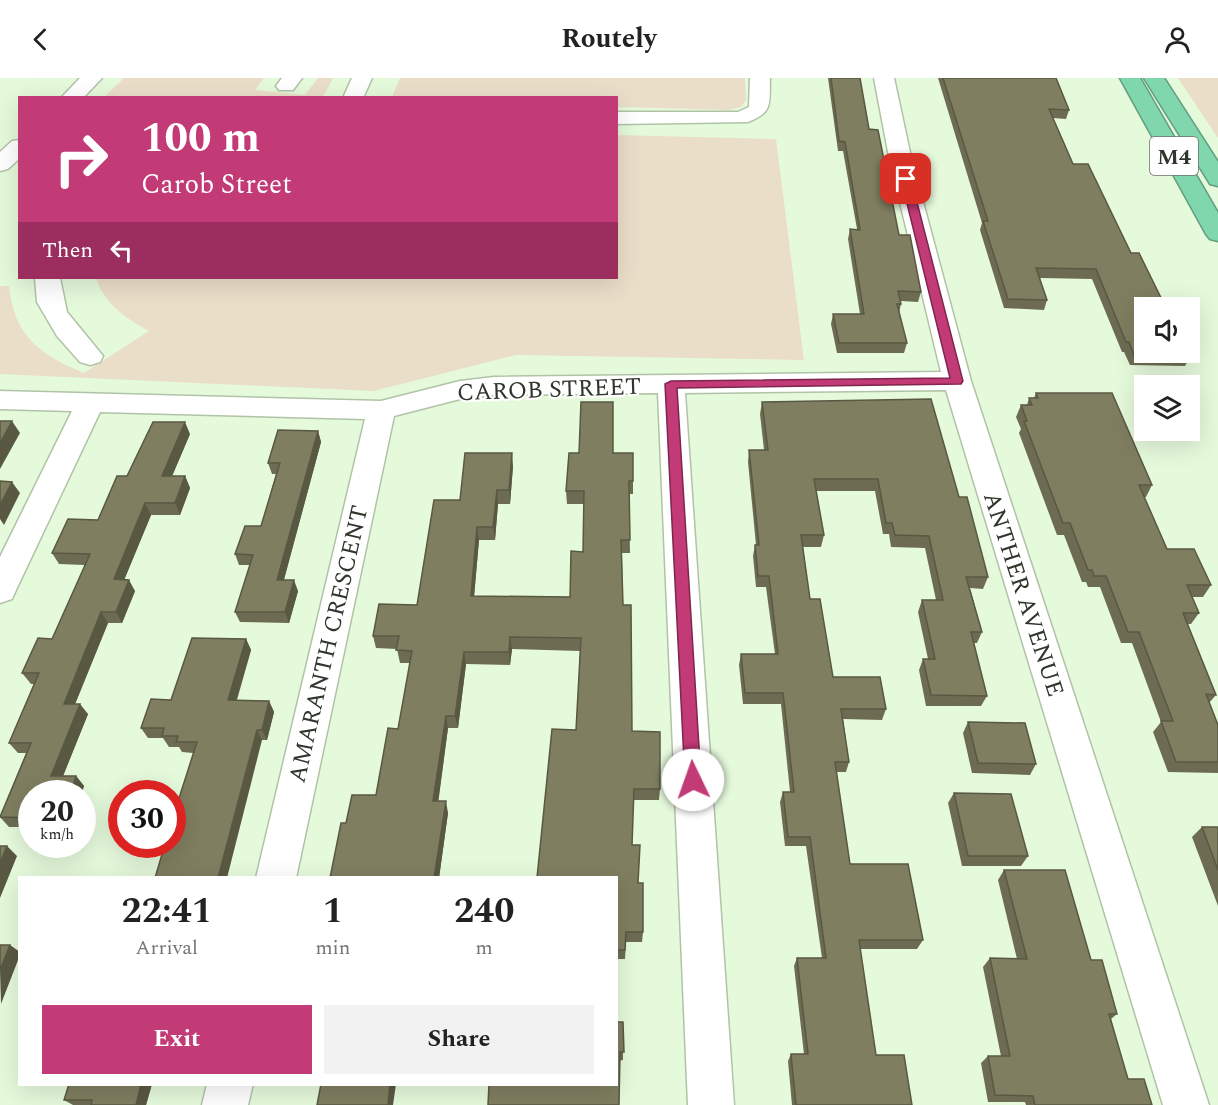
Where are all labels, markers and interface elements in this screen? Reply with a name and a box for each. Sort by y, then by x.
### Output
text: Routely [561,18,657,60]
icon: back [24,23,57,56]
icon: person [1161,23,1194,56]
text: 100 m [141,107,260,170]
icon: right [42,120,120,198]
road number: M4 [1150,137,1198,175]
pin [880,153,931,204]
icon: arrive [889,162,922,195]
text: Carob Street [141,164,292,206]
text: Then [42,234,93,267]
icon: left [105,234,138,267]
map controls [1134,297,1200,441]
button: sound [1134,297,1200,363]
street label: CAROB STREET [456,369,642,411]
button: layers [1134,375,1200,441]
street label: ANTHER AVENUE [973,487,1073,701]
street label: AMARANTH CRESCENT [280,502,378,787]
position arrow [661,748,725,812]
speed limit sign: 30 [108,780,186,858]
text: 20 [40,789,74,835]
text: km/h [40,823,74,846]
text: 22:41 [121,884,212,939]
text: 1 [323,884,343,939]
text: 240 [454,884,514,939]
text: Arrival [136,933,198,963]
text: min [315,933,350,963]
text: m [476,933,493,963]
button: Exit [42,1005,312,1074]
button: Share [324,1005,594,1074]

